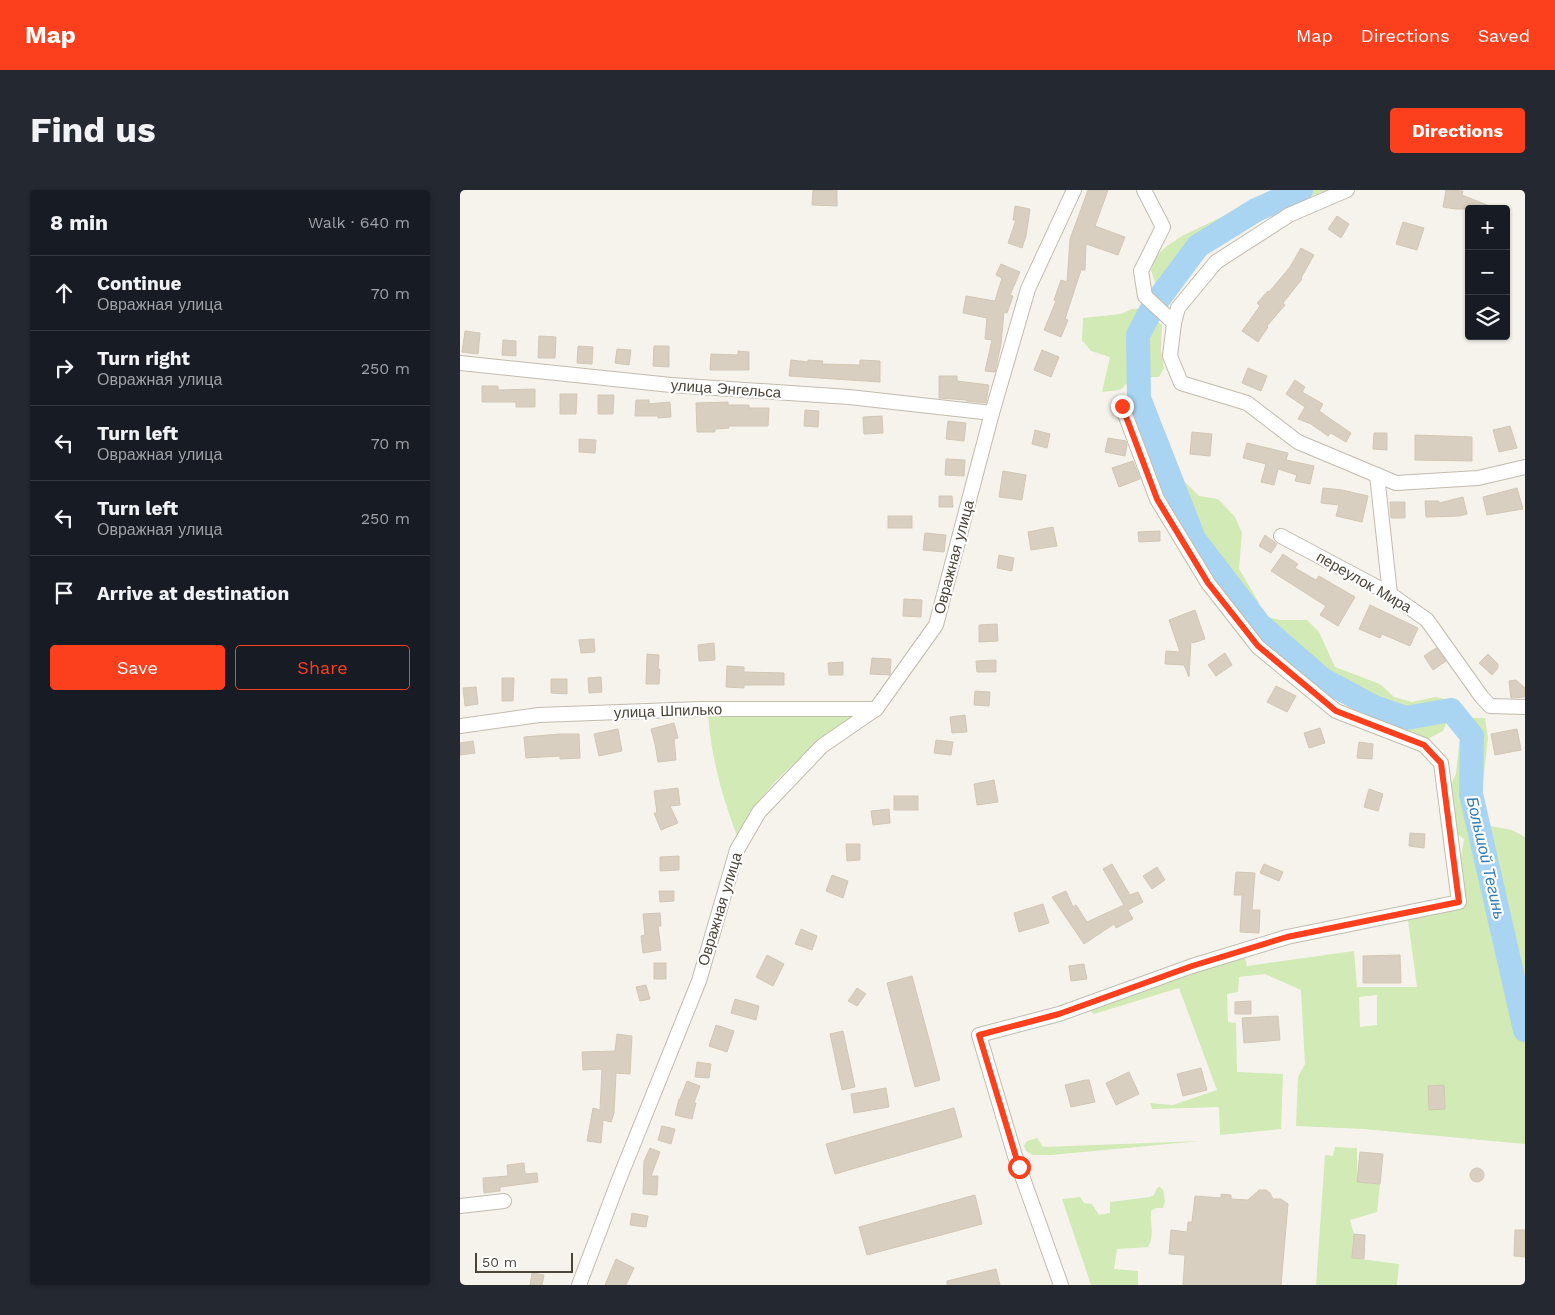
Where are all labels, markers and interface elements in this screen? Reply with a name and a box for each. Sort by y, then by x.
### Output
text: Map [25,21,76,49]
text: Map [1296,25,1333,46]
text: Directions [1361,25,1450,46]
text: Saved [1478,25,1530,46]
button: Directions [1390,108,1525,153]
text: Find us [30,109,156,151]
map controls [1465,205,1510,340]
button: + [1465,205,1510,250]
text: 8 min [50,210,108,235]
text: Walk · 640 m [308,213,410,232]
button: − [1465,250,1510,295]
text: Continue [97,272,181,295]
icon: ahead [50,279,78,307]
text: 70 m [371,284,410,303]
text: Овражная улица [97,295,222,314]
button: layers [1465,295,1510,340]
text: Turn right [97,347,190,370]
icon: right [50,354,78,382]
text: 250 m [361,359,410,378]
text: Овражная улица [97,370,222,389]
street label: улица Энгельса [670,376,783,402]
route end [1111,395,1134,418]
text: Turn left [97,422,178,445]
icon: left [50,429,78,457]
text: 70 m [371,434,410,453]
text: Овражная улица [97,445,222,464]
text: Turn left [97,497,178,520]
street label: Овражная улица [930,497,978,616]
icon: left [50,504,78,532]
text: 250 m [361,509,410,528]
text: Овражная улица [97,520,222,539]
street label: переулок Мира [1313,548,1415,617]
icon: arrive [50,579,78,607]
text: Arrive at destination [97,582,289,605]
button: Save [50,645,225,690]
button: Share [235,645,410,690]
street label: улица Шпилько [614,700,722,722]
water label: Большой Тегинь [1463,795,1509,921]
street label: Овражная улица [694,850,746,968]
route start [1008,1156,1031,1179]
scale bar [475,1250,572,1273]
text: 50 m [482,1254,517,1270]

